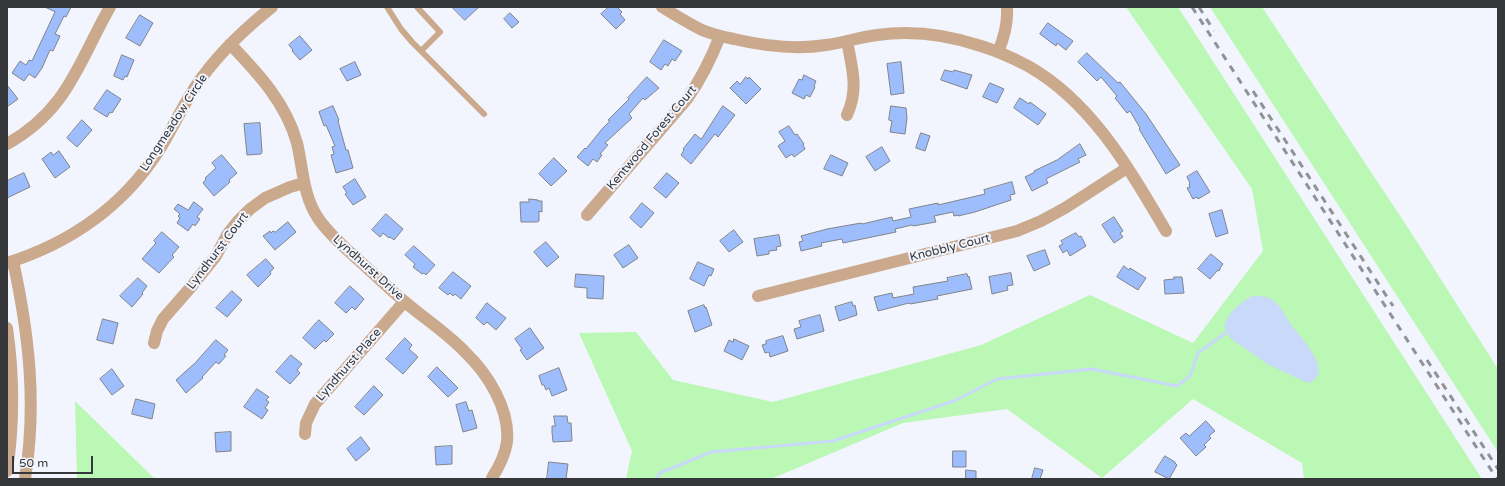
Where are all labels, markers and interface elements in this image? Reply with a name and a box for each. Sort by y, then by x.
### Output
street label: Longmeadow Circle [137,72,211,174]
street label: Kentwood Forest Court [604,83,700,193]
street label: Lyndhurst Court [184,210,252,292]
street label: Knobbly Court [908,231,992,265]
street label: Lyndhurst Drive [330,232,406,304]
street label: Lyndhurst Place [313,326,385,404]
scale bar [14,448,95,474]
text: 50 m [19,456,48,470]

